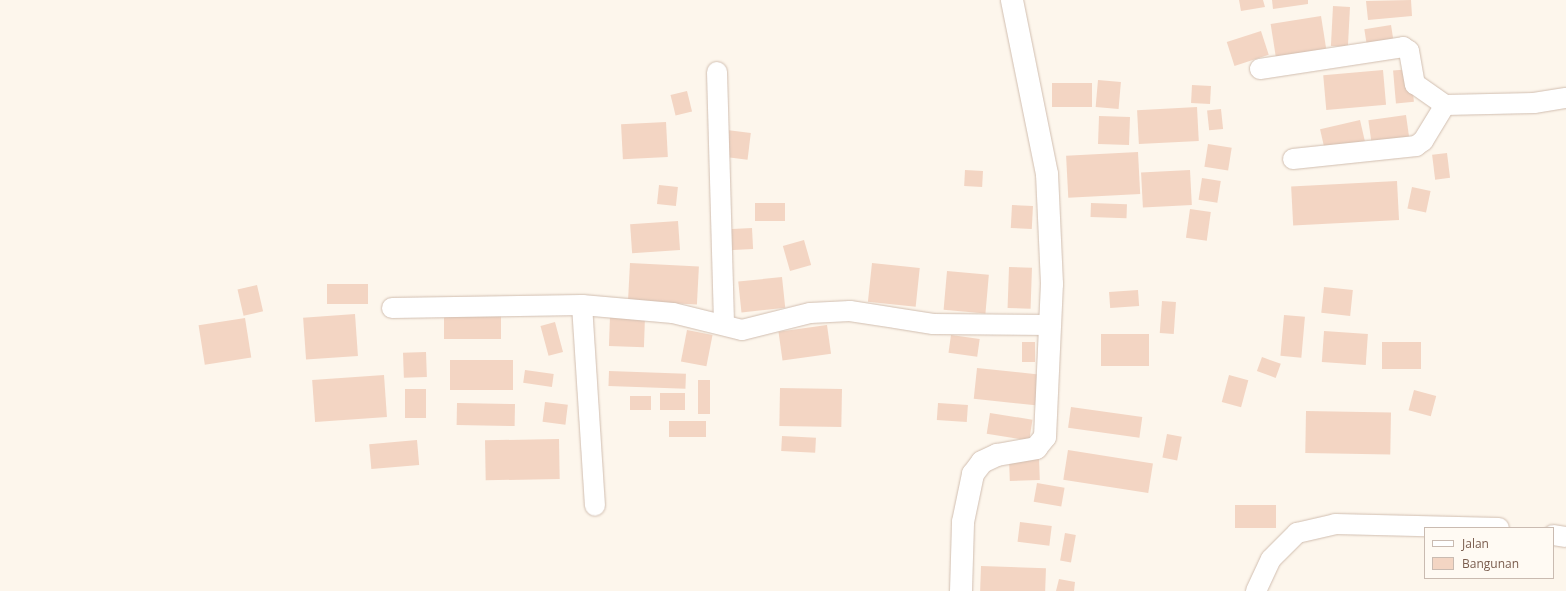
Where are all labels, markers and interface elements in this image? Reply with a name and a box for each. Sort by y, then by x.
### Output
legend [1424,527,1554,579]
text: Jalan [1462,535,1489,552]
text: Bangunan [1462,555,1519,572]

